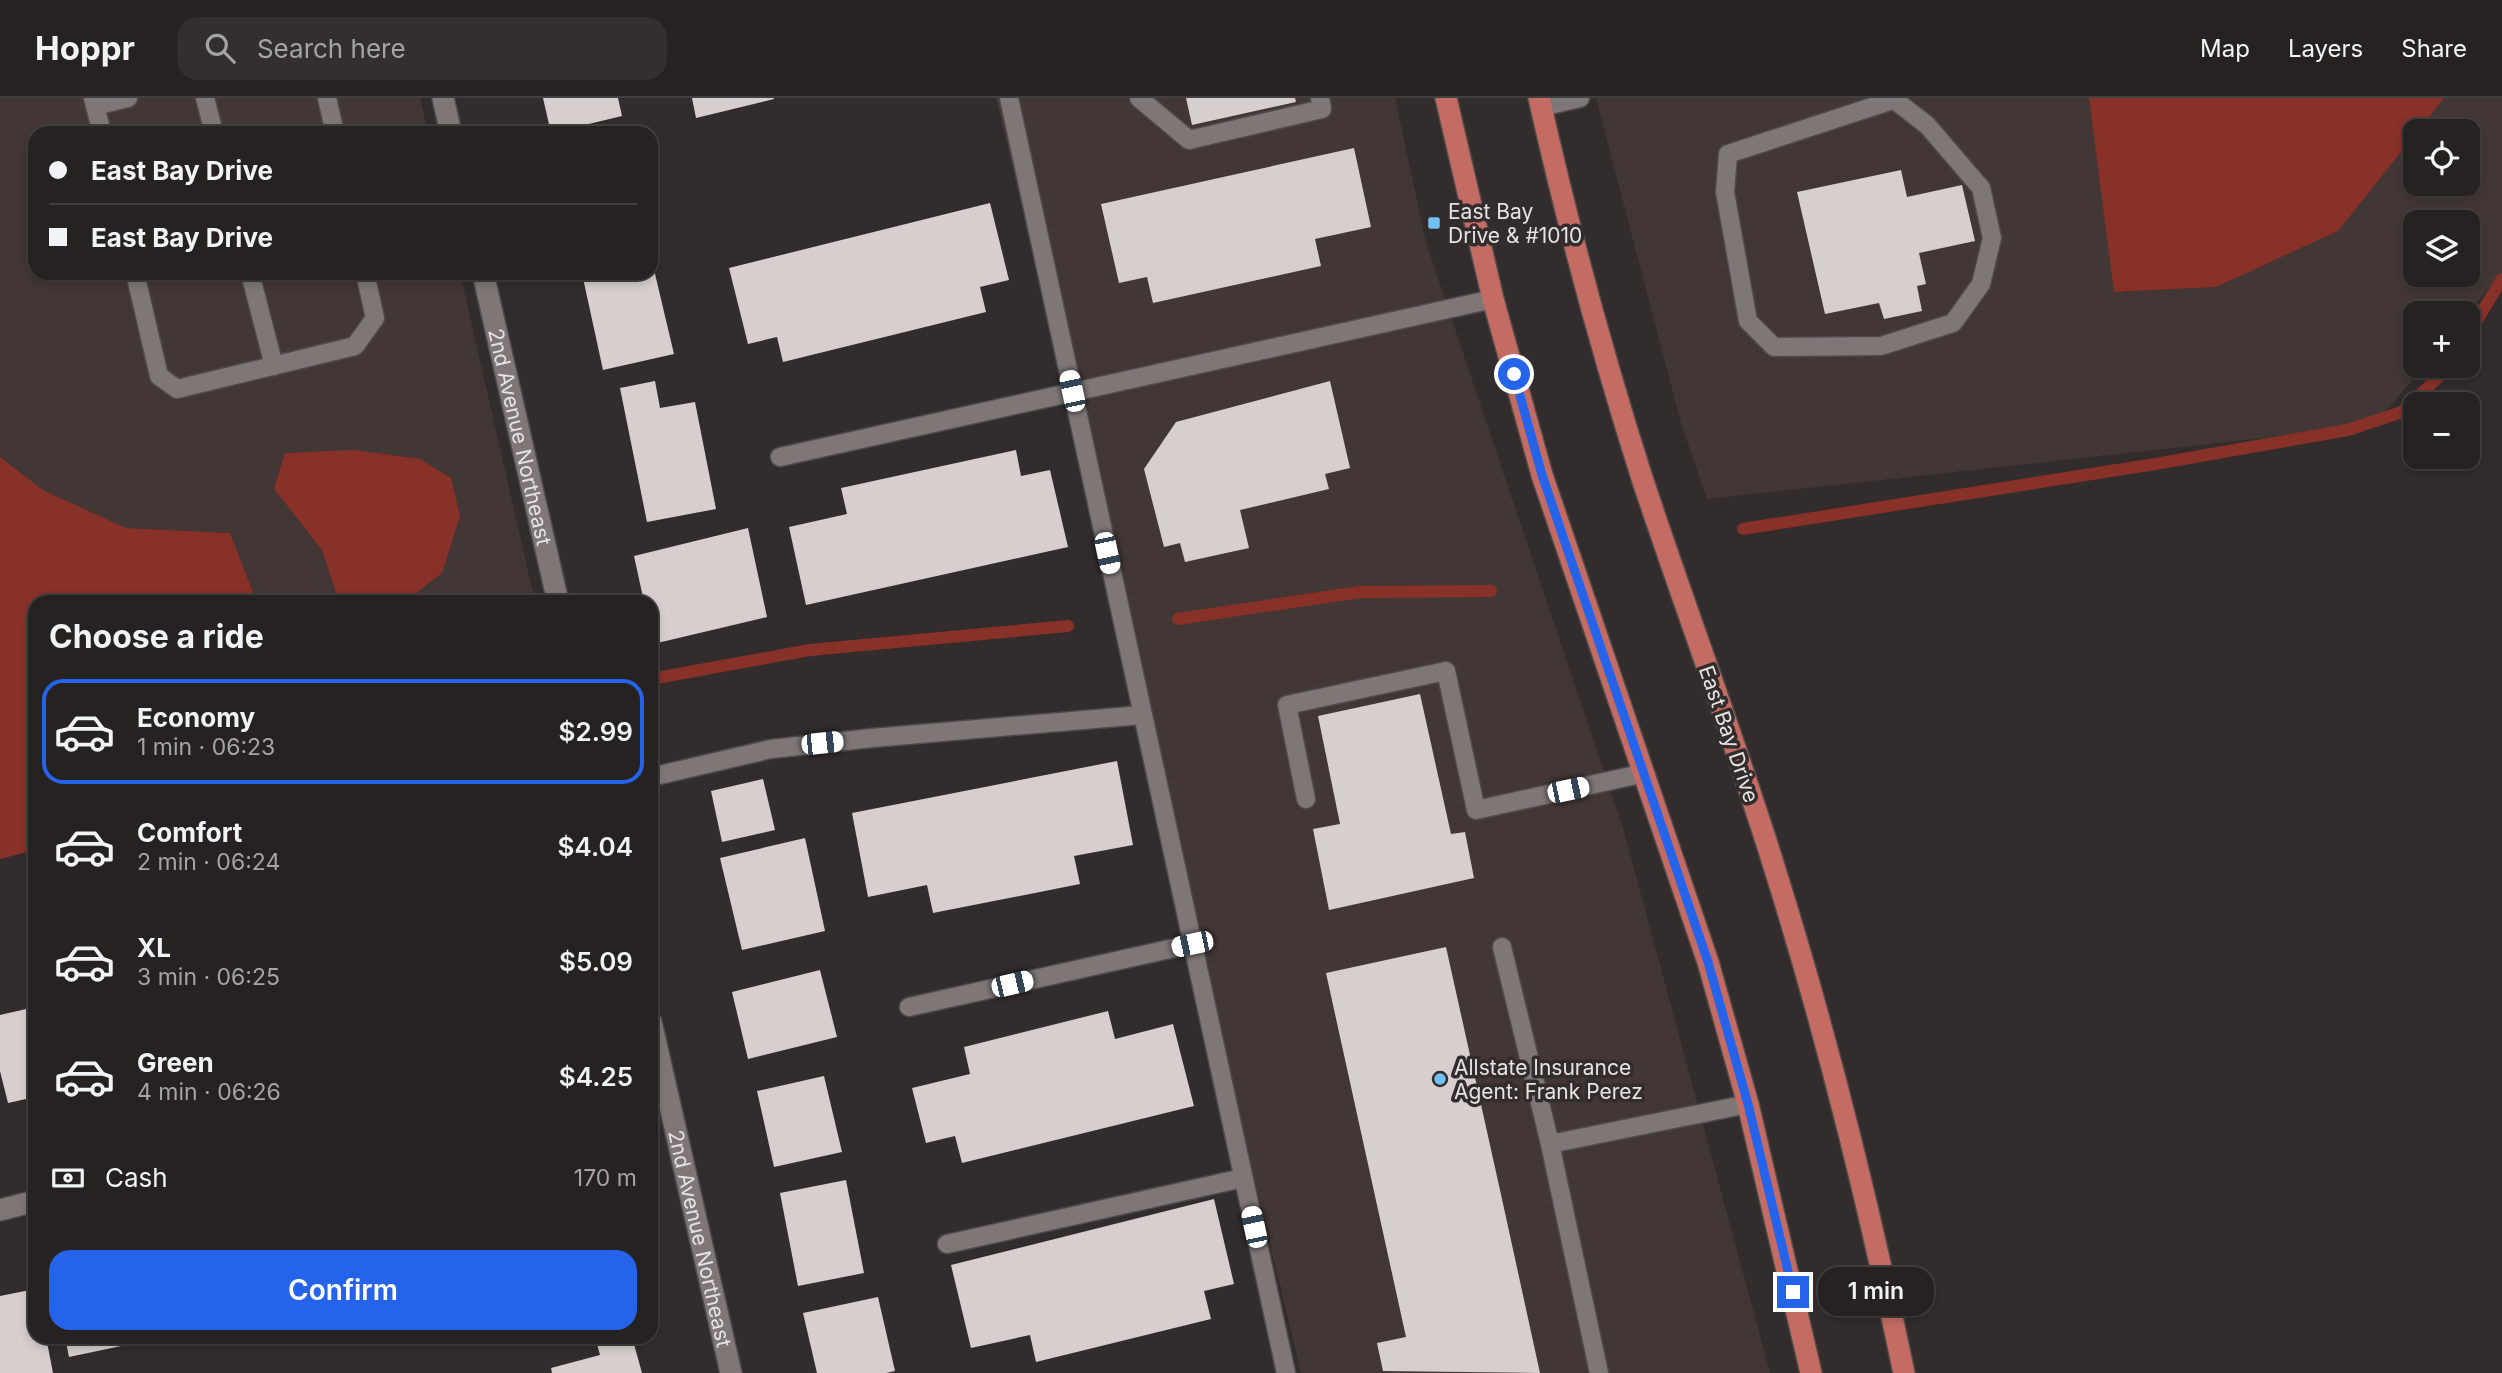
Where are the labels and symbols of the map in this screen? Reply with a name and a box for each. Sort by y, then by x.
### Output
place label: East Bay Drive & #1010 [1448,199,1582,248]
marker: East Bay Drive & #1010 [1426,215,1442,231]
street label: 2nd Avenue Northeast [483,326,557,548]
route start [1498,358,1530,390]
car [1058,368,1087,414]
car [1093,530,1122,576]
street label: East Bay Drive [1694,662,1764,806]
car [801,730,844,756]
car [1546,775,1591,805]
car [1170,929,1215,959]
car [990,969,1035,999]
place label: Allstate Insurance Agent: Frank Perez [1454,1055,1643,1104]
marker: Allstate Insurance Agent: Frank Perez [1432,1071,1448,1087]
street label: 2nd Avenue Northeast [663,1127,737,1350]
car [1240,1204,1269,1250]
callout: 1 min [1818,1268,1933,1316]
route end [1777,1276,1809,1308]

